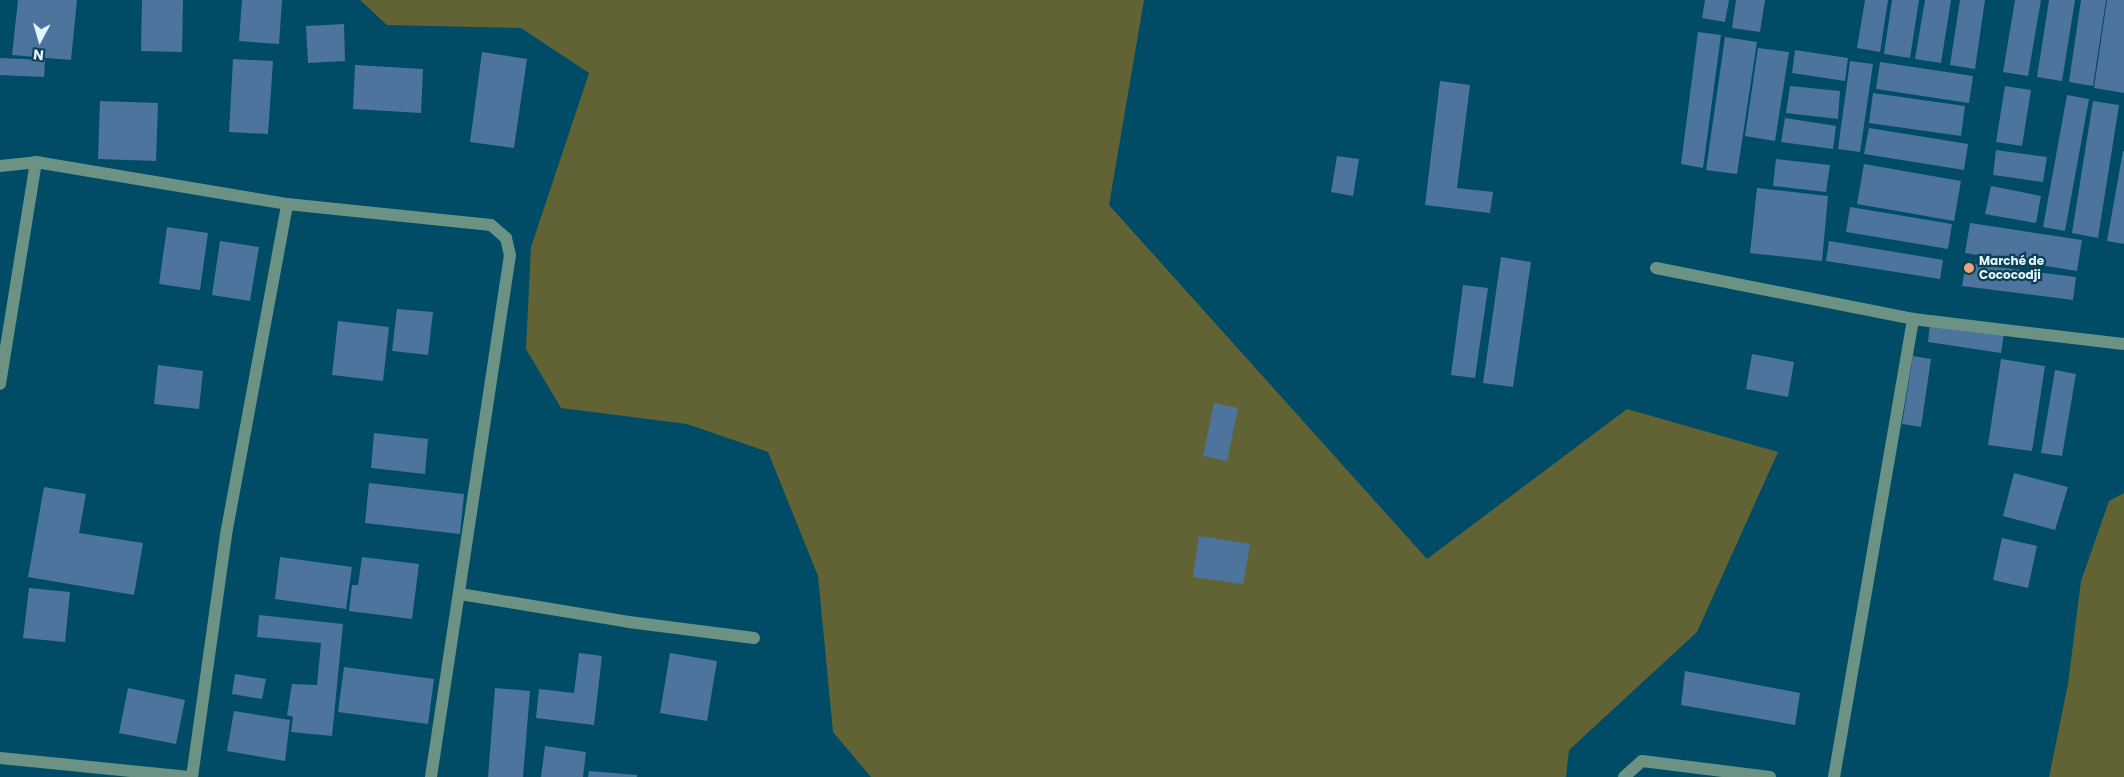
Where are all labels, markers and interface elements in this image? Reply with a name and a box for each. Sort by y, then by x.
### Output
north arrow [15,15,65,65]
text: N [32,44,45,65]
place label: Marché de Cococodji [1979,254,2044,282]
marker: Marché de Cococodji [1963,262,1975,274]

